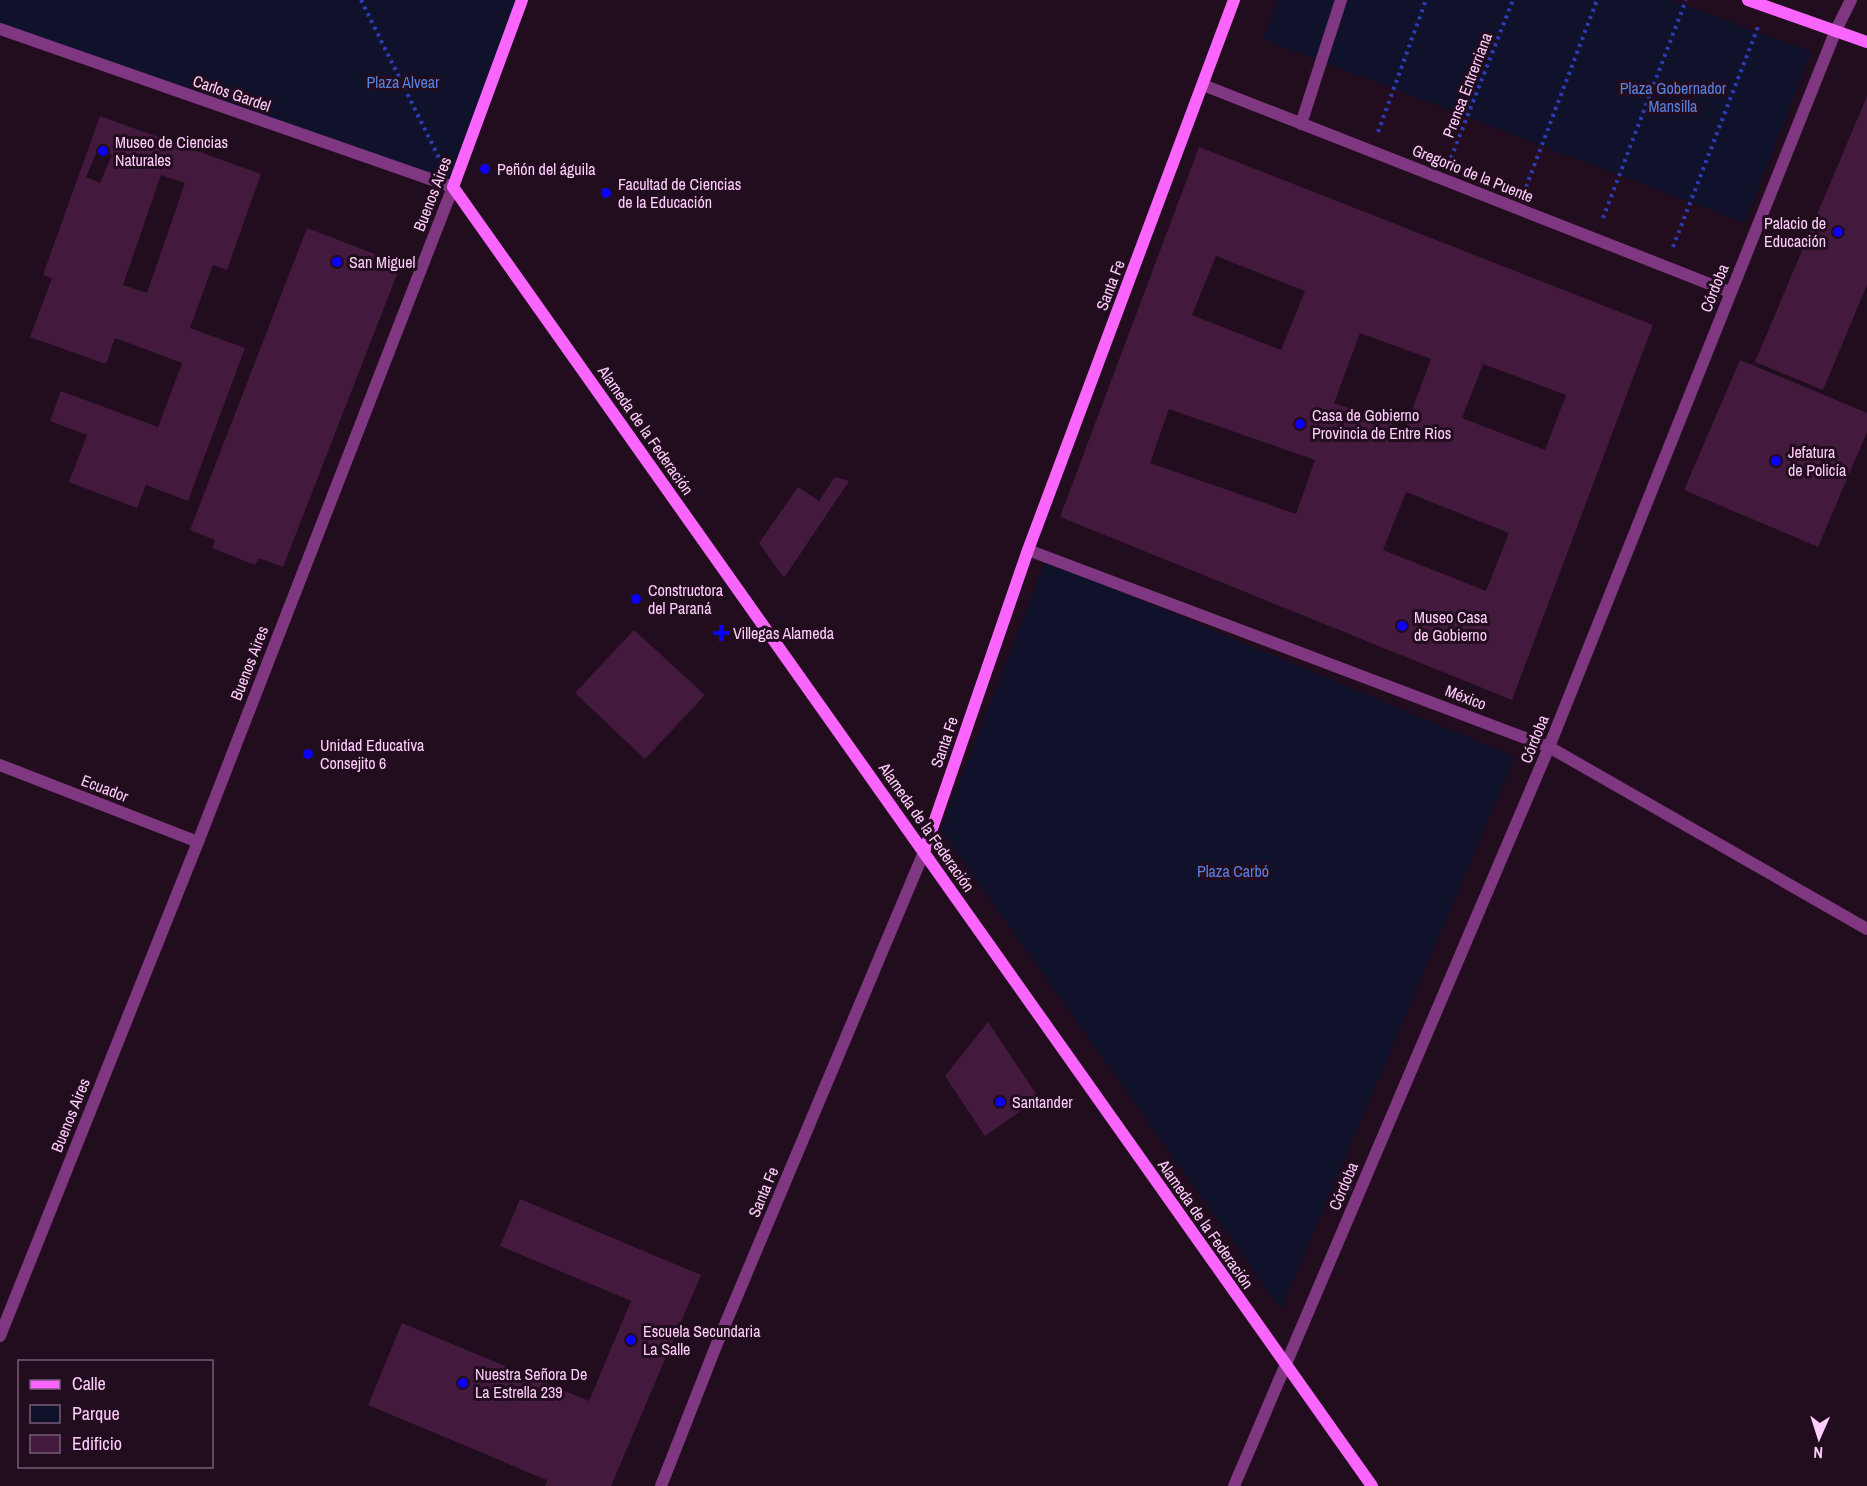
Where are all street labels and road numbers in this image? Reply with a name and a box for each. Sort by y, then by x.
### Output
street label: Prensa Entrerriana [1437,29,1497,141]
street label: Carlos Gardel [190,69,274,117]
street label: Gregorio de la Puente [1409,139,1537,207]
street label: Buenos Aires [408,154,456,234]
street label: Santa Fe [1090,257,1130,313]
street label: Córdoba [1694,260,1734,315]
street label: Alameda de la Federación [592,360,699,499]
street label: Buenos Aires [225,623,273,703]
street label: México [1442,679,1490,715]
street label: Córdoba [1514,711,1554,766]
street label: Santa Fe [925,714,963,770]
street label: Alameda de la Federación [873,757,980,896]
street label: Ecuador [78,769,132,807]
street label: Buenos Aires [45,1075,95,1155]
street label: Alameda de la Federación [1152,1154,1259,1293]
street label: Córdoba [1323,1158,1363,1213]
street label: Santa Fe [743,1163,783,1221]

